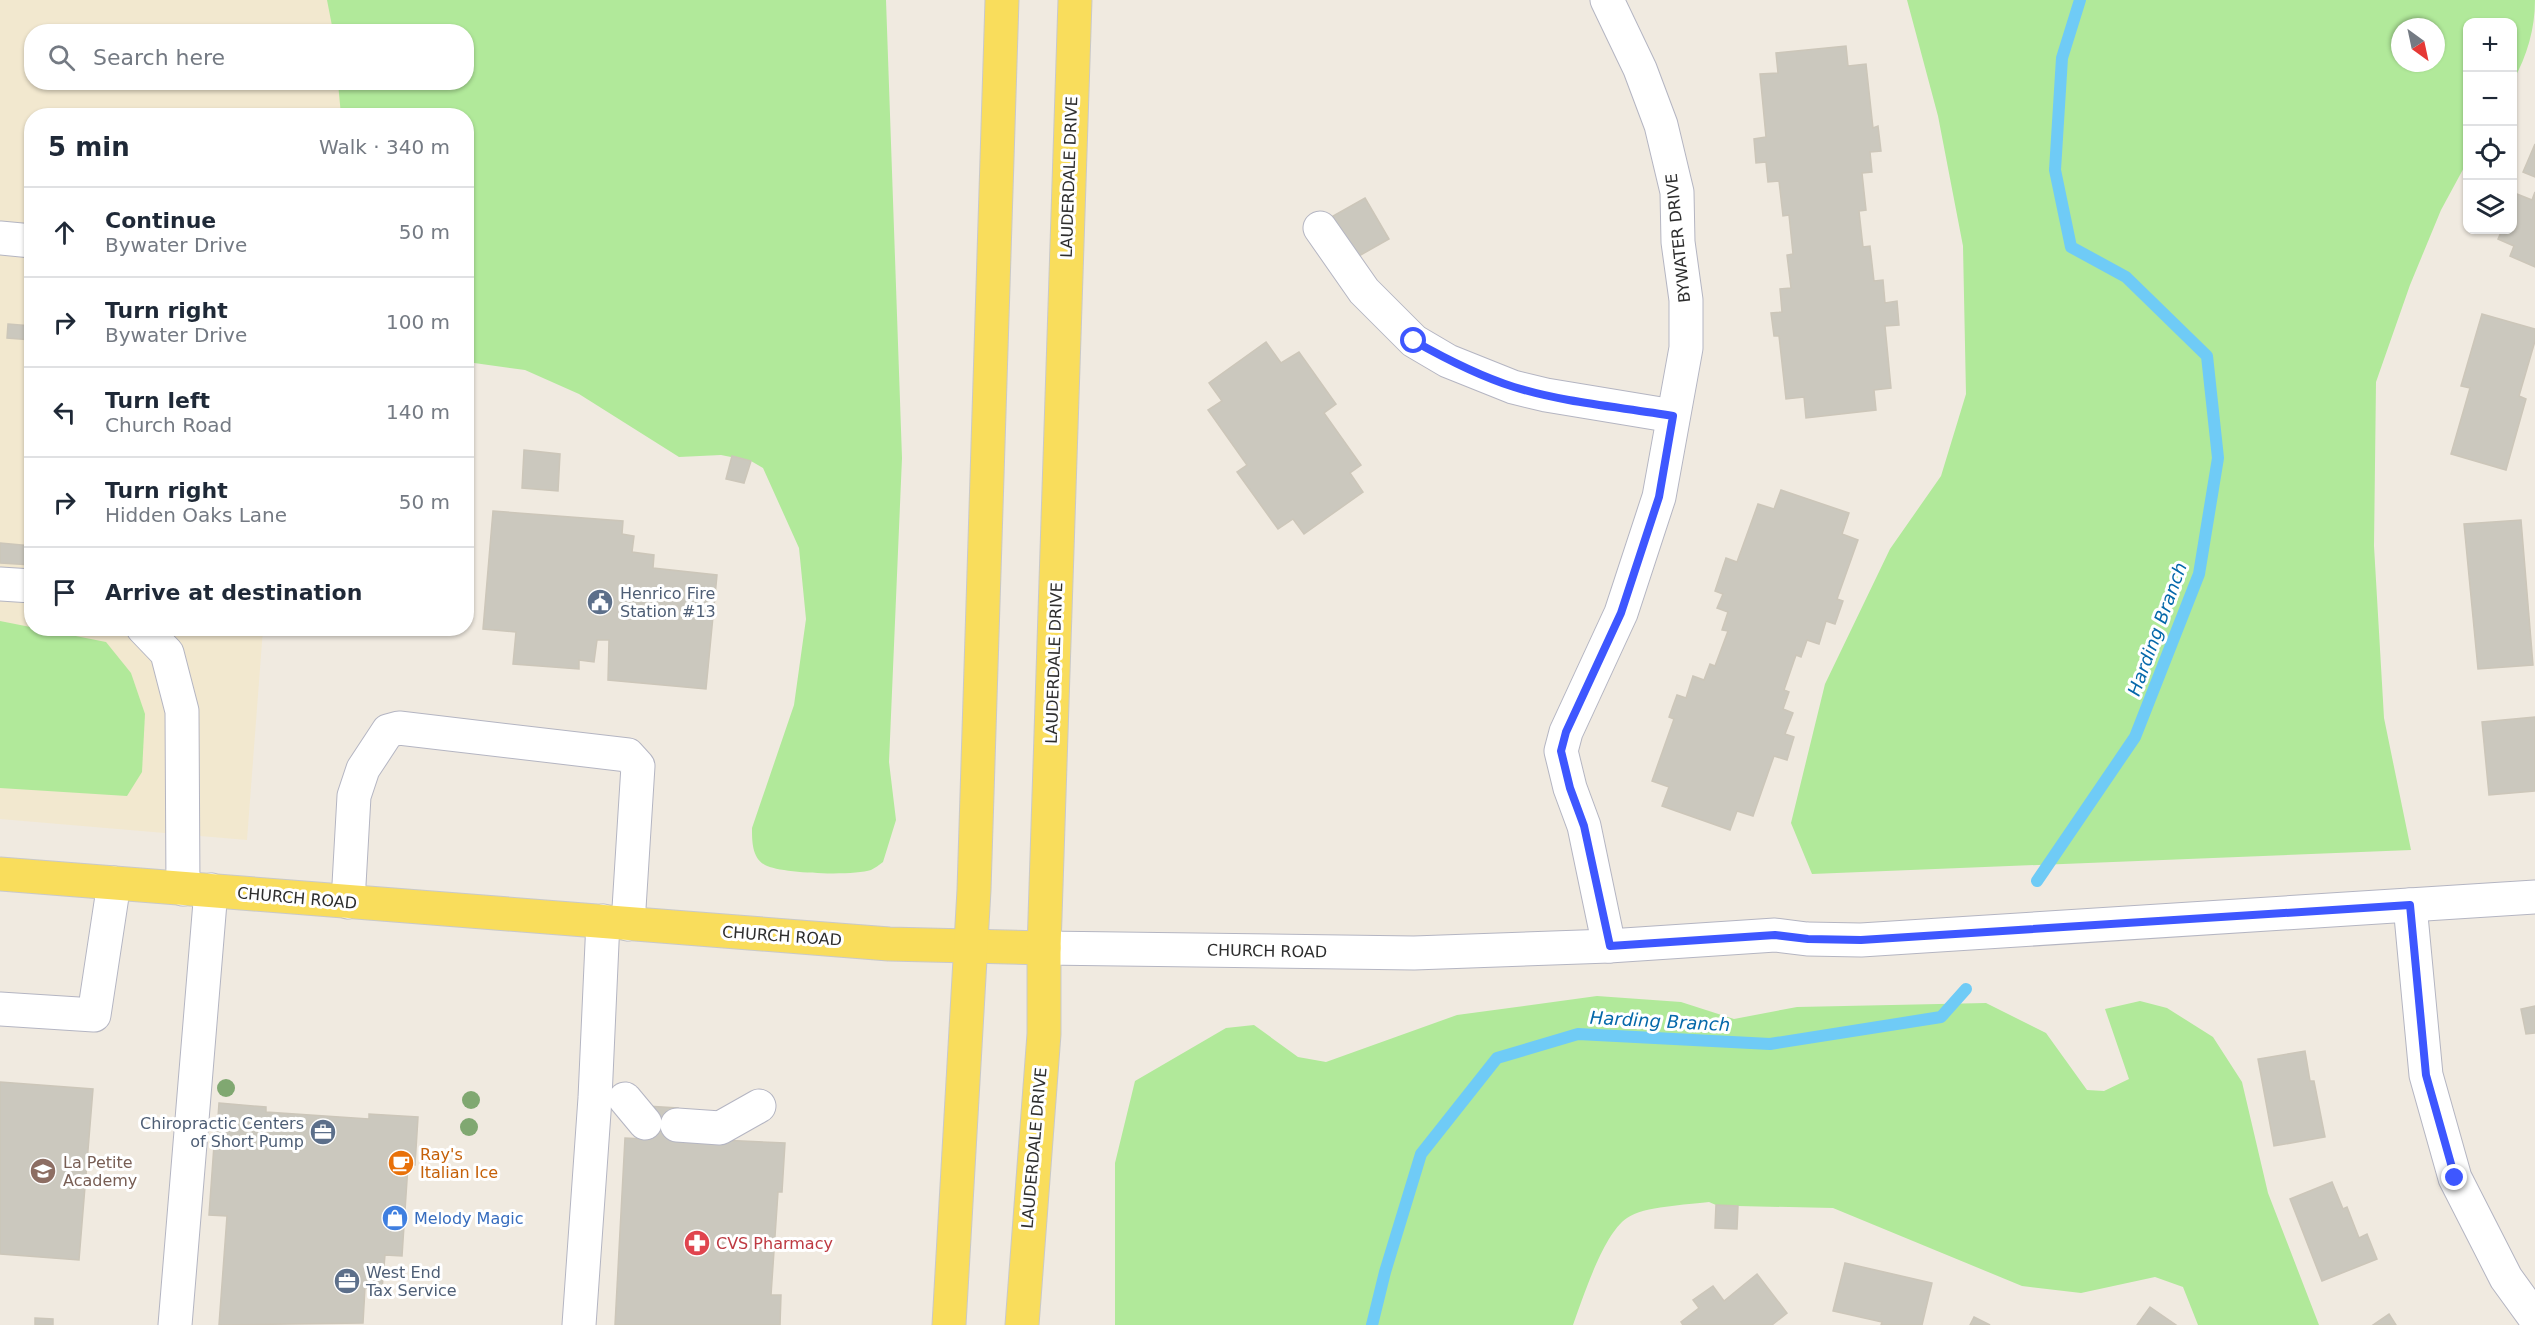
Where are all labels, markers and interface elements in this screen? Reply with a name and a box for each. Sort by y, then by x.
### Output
north arrow [2391,18,2445,72]
map controls [2463,18,2517,234]
button: + [2463,18,2517,72]
search box [24,24,474,90]
icon: search [45,41,78,74]
text: Search here [93,45,225,70]
button: − [2463,72,2517,126]
street label: LAUDERDALE DRIVE [1057,96,1081,258]
button: locate [2463,126,2517,180]
text: 5 min [48,132,130,162]
text: Walk · 340 m [319,135,450,159]
street label: BYWATER DRIVE [1662,172,1694,304]
button: layers [2463,180,2517,234]
text: Continue [105,208,216,233]
icon: ahead [48,216,81,249]
text: 50 m [399,220,450,244]
text: Bywater Drive [105,233,247,257]
text: Turn right [105,298,228,323]
icon: right [48,306,81,339]
text: 100 m [386,310,450,334]
text: Bywater Drive [105,323,247,347]
route start [1400,327,1426,353]
text: Turn left [105,388,210,413]
icon: left [48,396,81,429]
text: 140 m [386,400,450,424]
text: Church Road [105,413,232,437]
text: Turn right [105,478,228,503]
icon: right [48,486,81,519]
text: 50 m [399,490,450,514]
text: Hidden Oaks Lane [105,503,287,527]
water label: Harding Branch [2123,559,2191,699]
icon: arrive [48,576,81,609]
text: Arrive at destination [105,580,362,605]
street label: LAUDERDALE DRIVE [1042,582,1066,744]
place label: Henrico Fire Station #13 [620,584,716,621]
public building icon: Henrico Fire Station #13 [585,587,615,617]
street label: CHURCH ROAD [236,883,358,913]
street label: CHURCH ROAD [721,922,843,950]
street label: CHURCH ROAD [1207,940,1327,962]
water label: Harding Branch [1589,1007,1731,1035]
street label: LAUDERDALE DRIVE [1017,1067,1051,1229]
place label: Chiropractic Centers of Short Pump [140,1114,304,1151]
office icon: Chiropractic Centers of Short Pump [308,1117,338,1147]
place label: Ray's Italian Ice [420,1145,498,1182]
cafe icon: Ray's Italian Ice [386,1148,416,1178]
place label: La Petite Academy [63,1153,137,1190]
school or university icon: La Petite Academy [28,1156,58,1186]
route end [2441,1164,2467,1190]
shop icon: Melody Magic [380,1203,410,1233]
place label: Melody Magic [414,1209,524,1228]
pharmacy icon: CVS Pharmacy [682,1228,712,1258]
place label: CVS Pharmacy [716,1234,833,1253]
place label: West End Tax Service [365,1263,457,1300]
office icon: West End Tax Service [332,1266,362,1296]

